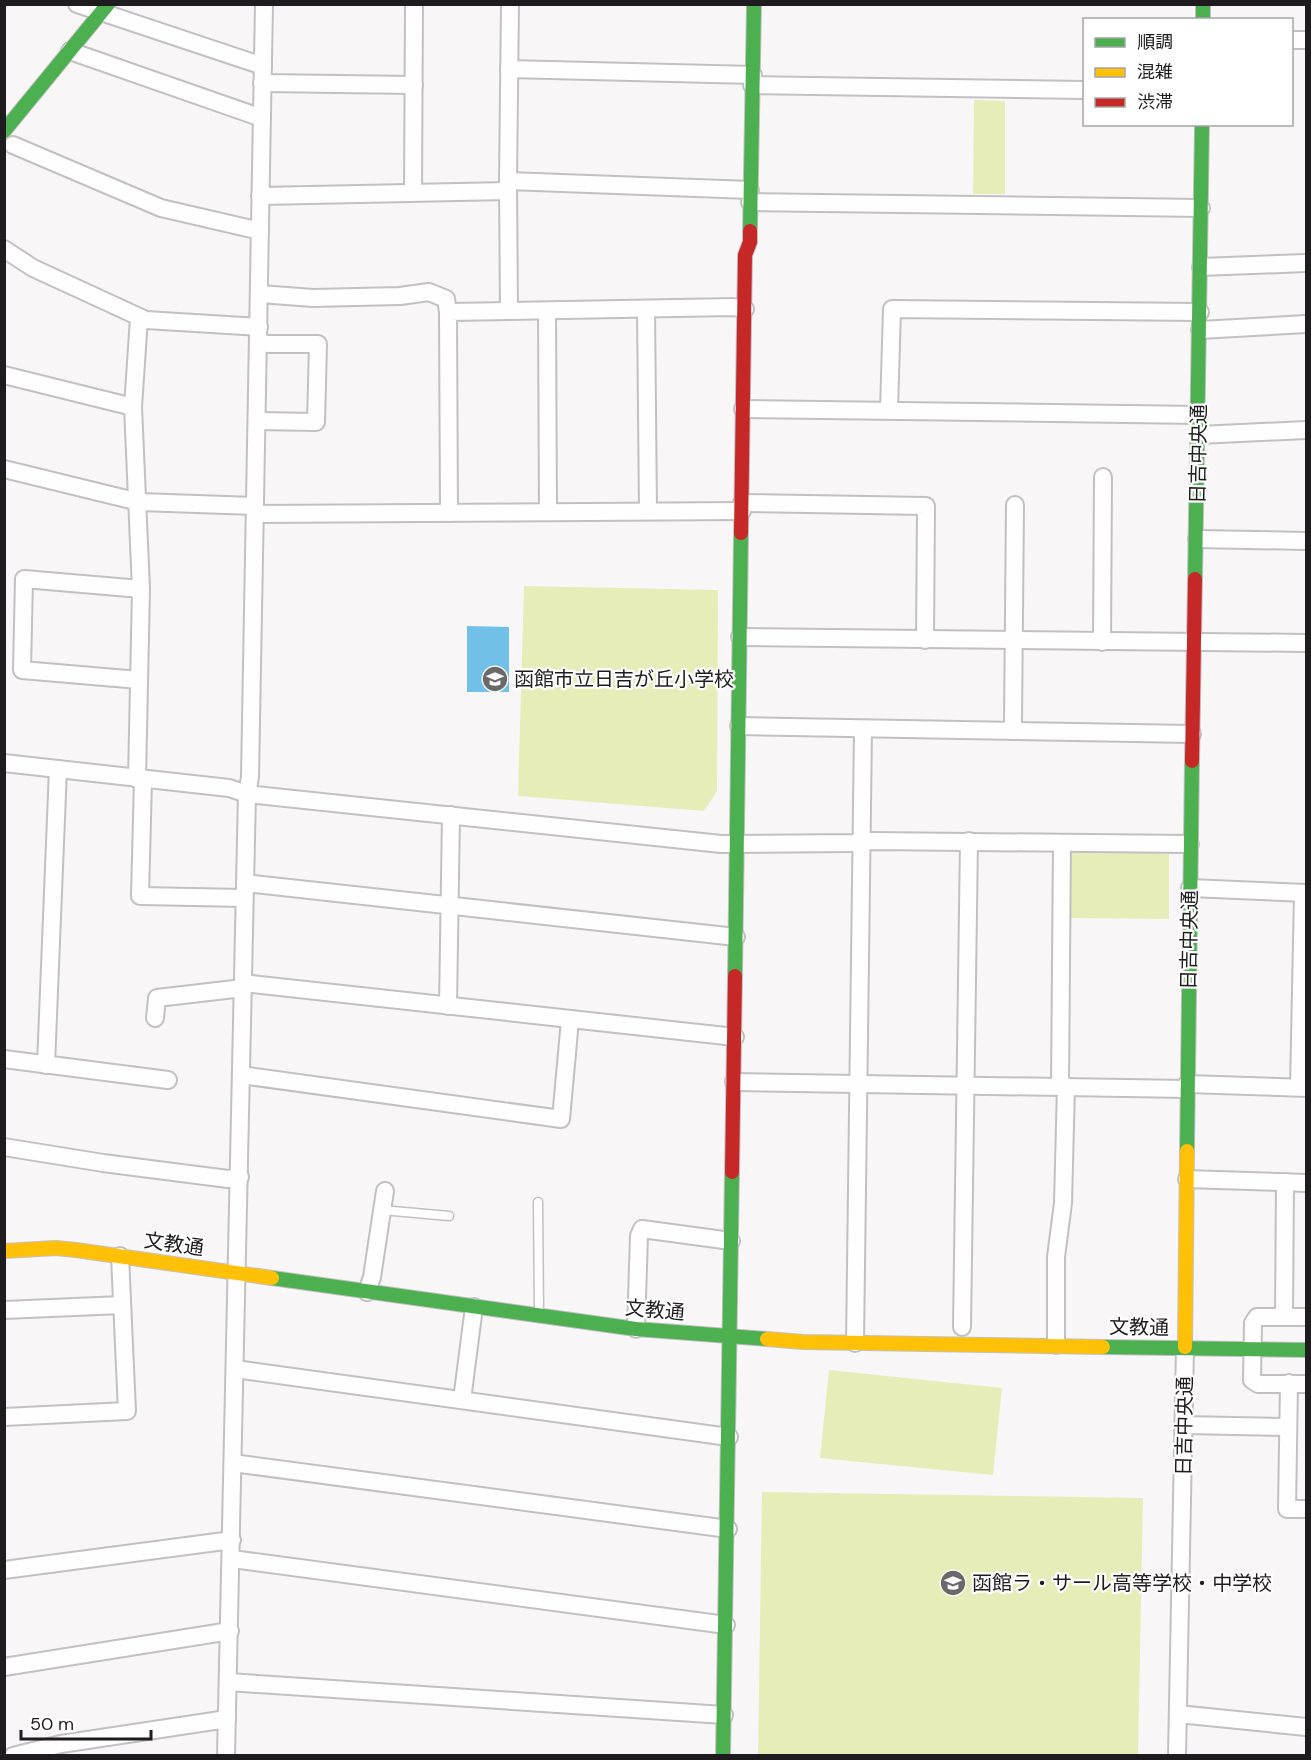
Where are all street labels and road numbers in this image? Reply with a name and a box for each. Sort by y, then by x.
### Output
street label: 日吉中央通 [1184,404,1212,504]
street label: 日吉中央通 [1175,890,1203,990]
street label: 文教通 [142,1227,206,1261]
street label: 文教通 [624,1294,686,1326]
street label: 文教通 [1109,1313,1169,1341]
street label: 日吉中央通 [1170,1376,1198,1476]

